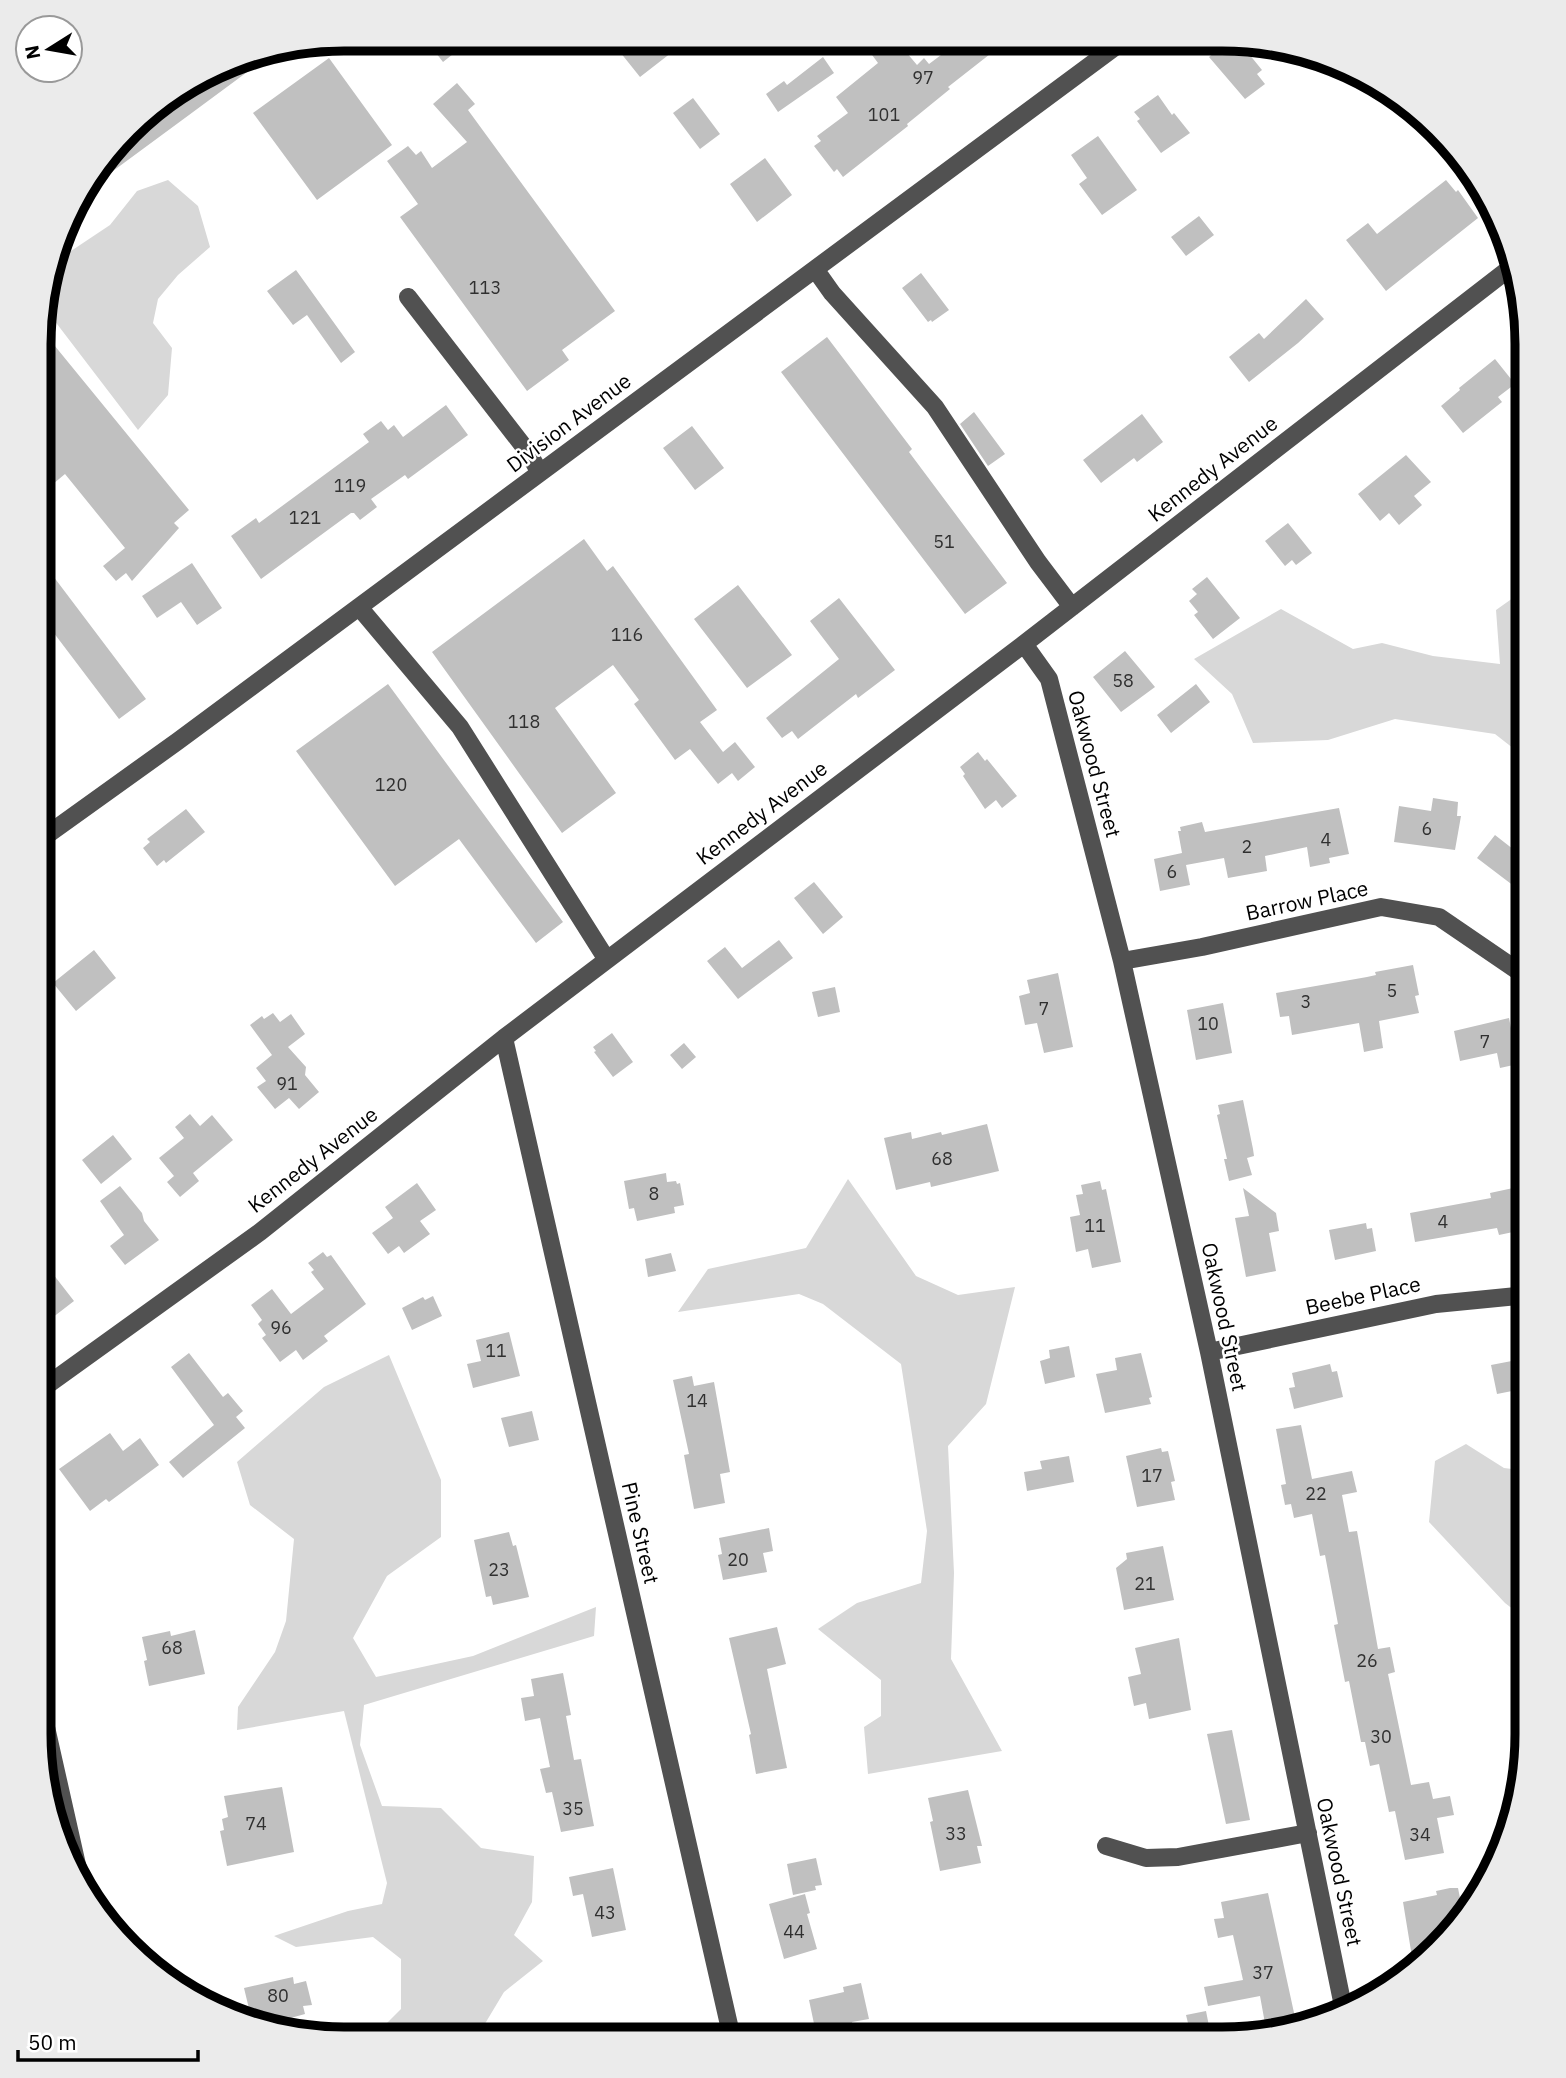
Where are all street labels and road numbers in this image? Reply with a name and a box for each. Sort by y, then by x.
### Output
street label: Division Avenue [500,366,636,478]
street label: Kennedy Avenue [1142,409,1283,528]
street label: Oakwood Street [1062,687,1128,841]
street label: Kennedy Avenue [690,754,833,871]
street label: Barrow Place [1243,873,1371,927]
street label: Kennedy Avenue [242,1100,383,1219]
street label: Oakwood Street [1196,1240,1254,1394]
street label: Beebe Place [1303,1269,1423,1321]
street label: Pine Street [616,1479,666,1587]
street label: Oakwood Street [1311,1795,1369,1949]

